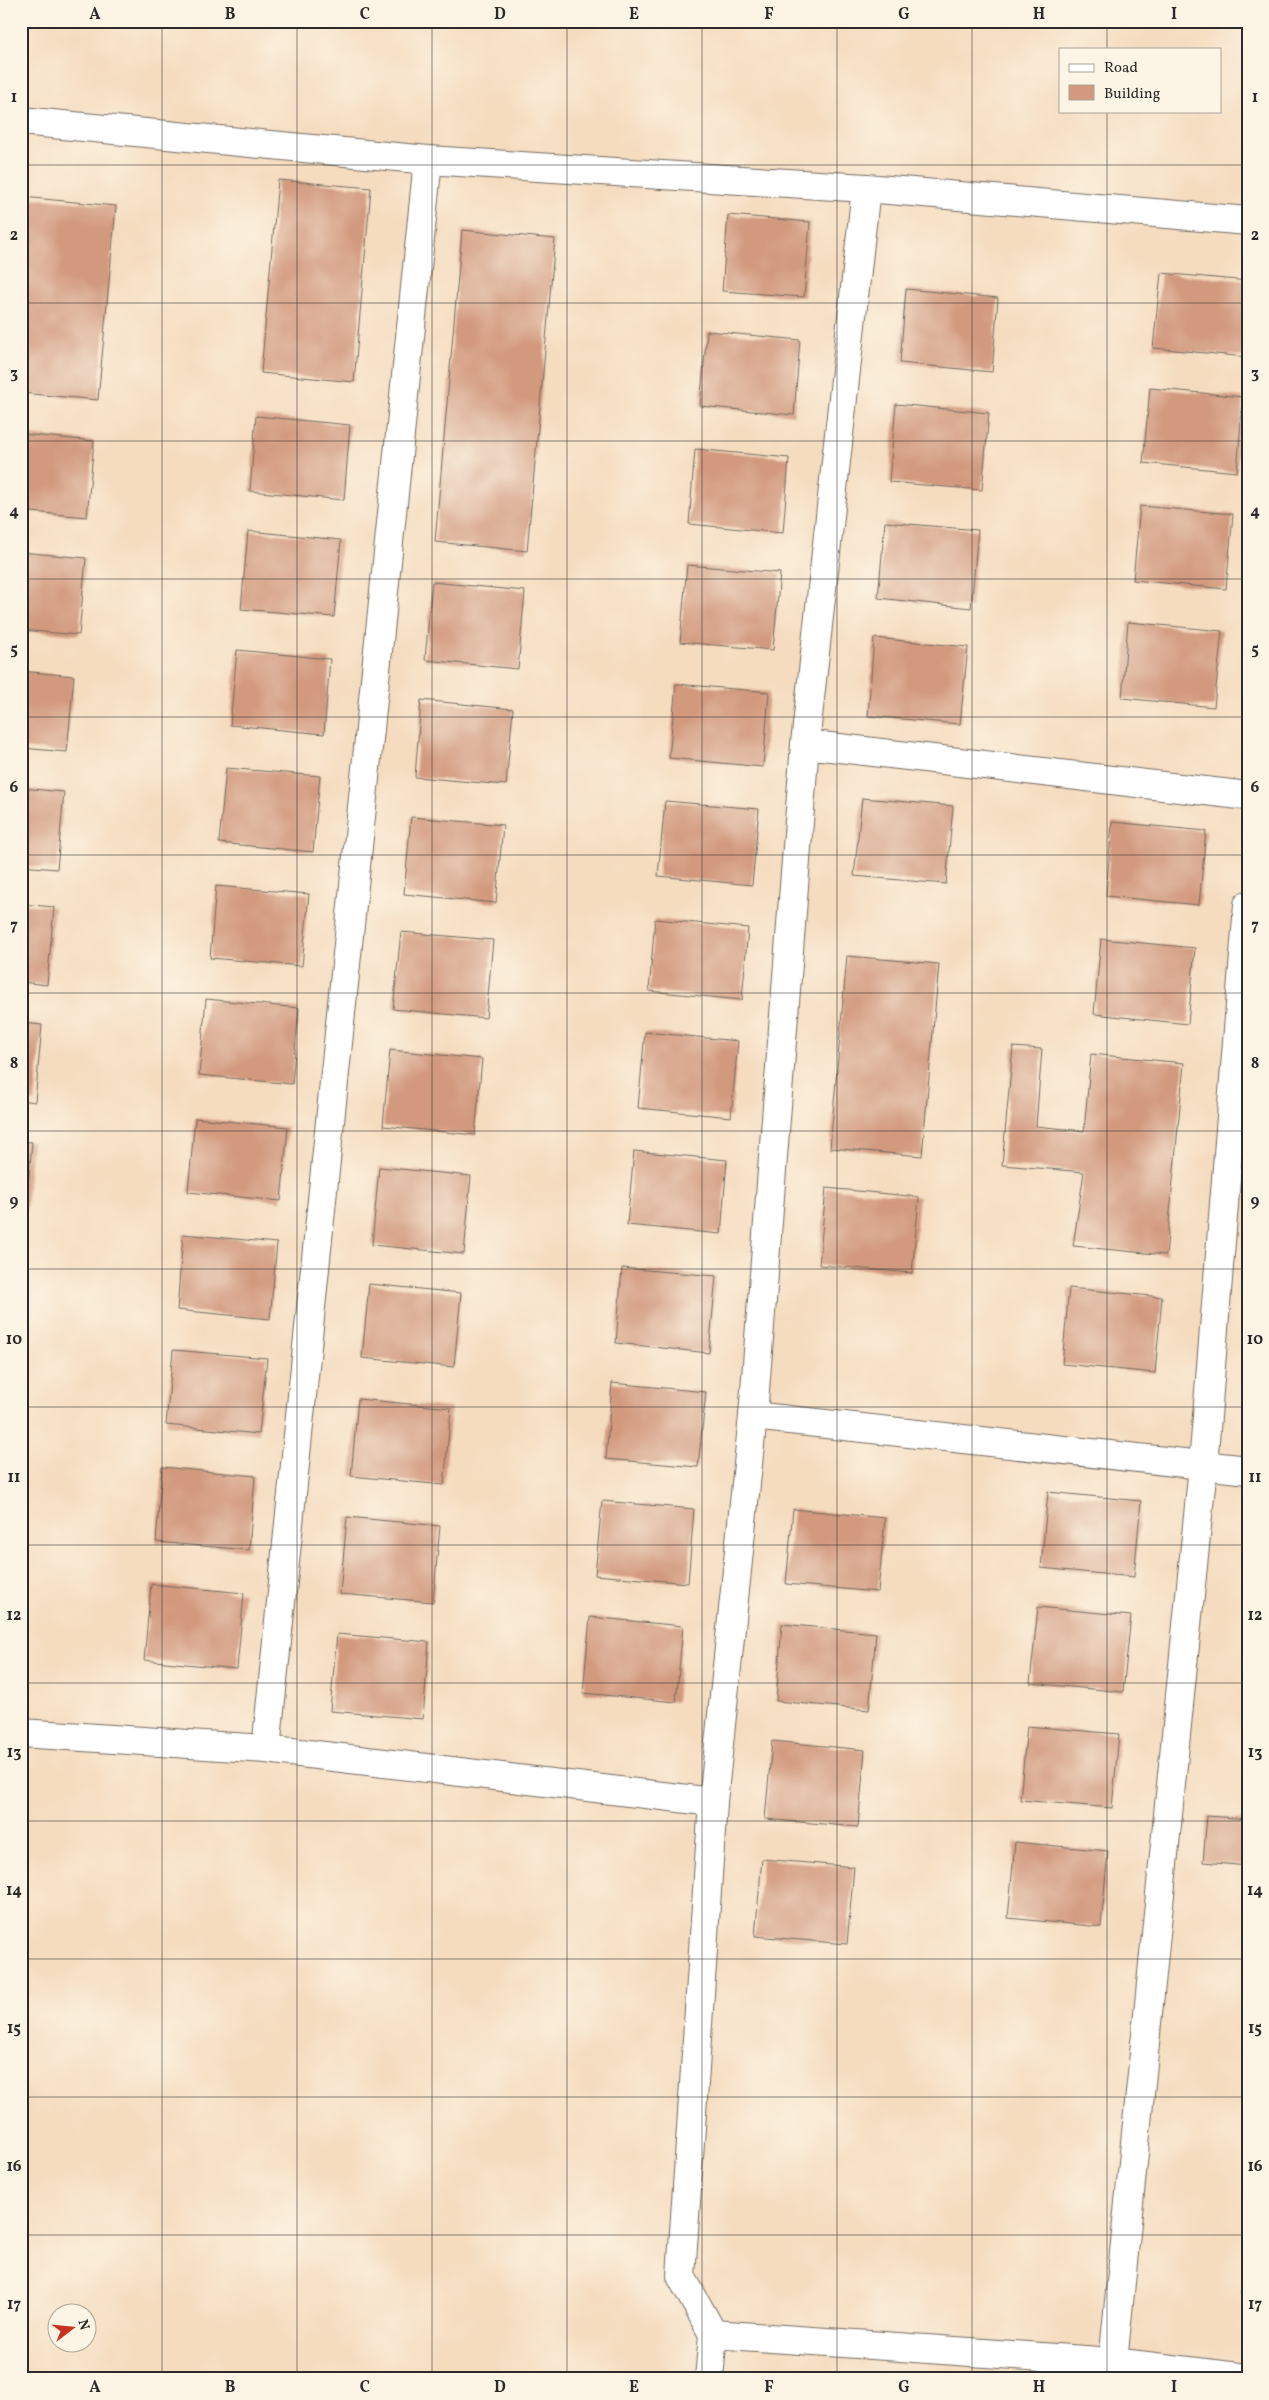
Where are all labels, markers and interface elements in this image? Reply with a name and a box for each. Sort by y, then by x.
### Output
text: A [89,4,101,26]
text: B [225,4,236,26]
text: C [360,4,370,26]
text: D [494,4,506,26]
text: E [629,4,639,26]
text: F [764,4,774,26]
text: G [898,4,910,26]
text: H [1033,4,1045,26]
text: I [1171,4,1177,26]
legend [1059,48,1222,112]
text: Road [1104,58,1138,79]
text: Building [1104,84,1161,105]
text: 1 [11,87,17,109]
text: 1 [1252,87,1258,109]
text: 2 [10,225,18,247]
text: 2 [1251,225,1259,247]
text: 3 [10,363,18,385]
text: 3 [1251,363,1259,385]
text: 4 [9,501,19,523]
text: 4 [1250,501,1260,523]
text: 5 [10,639,18,661]
text: 5 [1251,639,1259,661]
text: 6 [10,777,19,799]
text: 6 [1251,777,1260,799]
text: 7 [10,915,18,937]
text: 7 [1251,915,1259,937]
text: 8 [10,1053,18,1075]
text: 8 [1251,1053,1259,1075]
text: 9 [10,1191,19,1213]
text: 9 [1251,1191,1260,1213]
text: 10 [6,1329,22,1351]
text: 10 [1247,1329,1263,1351]
text: 11 [8,1467,20,1489]
text: 11 [1249,1467,1261,1489]
text: 12 [7,1605,21,1627]
text: 12 [1248,1605,1262,1627]
text: 13 [7,1742,21,1764]
text: 13 [1248,1742,1262,1764]
text: 14 [6,1880,22,1902]
text: 14 [1247,1880,1263,1902]
text: 15 [7,2018,21,2040]
text: 15 [1248,2018,1262,2040]
text: 16 [6,2156,22,2178]
text: 16 [1247,2156,1263,2178]
text: 17 [7,2294,21,2316]
text: 17 [1248,2294,1262,2316]
north arrow [48,2302,98,2352]
text: N [73,2317,94,2332]
text: A [89,2377,101,2399]
text: B [225,2377,236,2399]
text: C [360,2377,370,2399]
text: D [494,2377,506,2399]
text: E [629,2377,639,2399]
text: F [764,2377,774,2399]
text: G [898,2377,910,2399]
text: H [1033,2377,1045,2399]
text: I [1171,2377,1177,2399]

